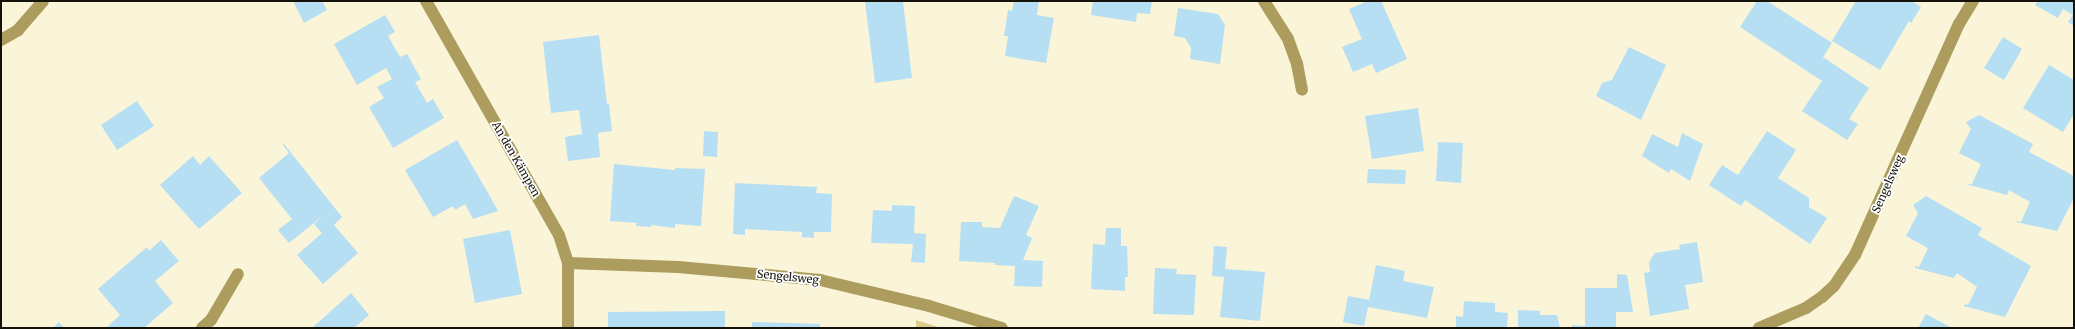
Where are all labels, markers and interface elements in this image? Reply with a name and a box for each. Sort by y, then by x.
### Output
street label: An den Kämpen [489,119,543,199]
street label: Sengelsweg [1869,153,1907,215]
street label: Sengelsweg [756,267,820,287]

